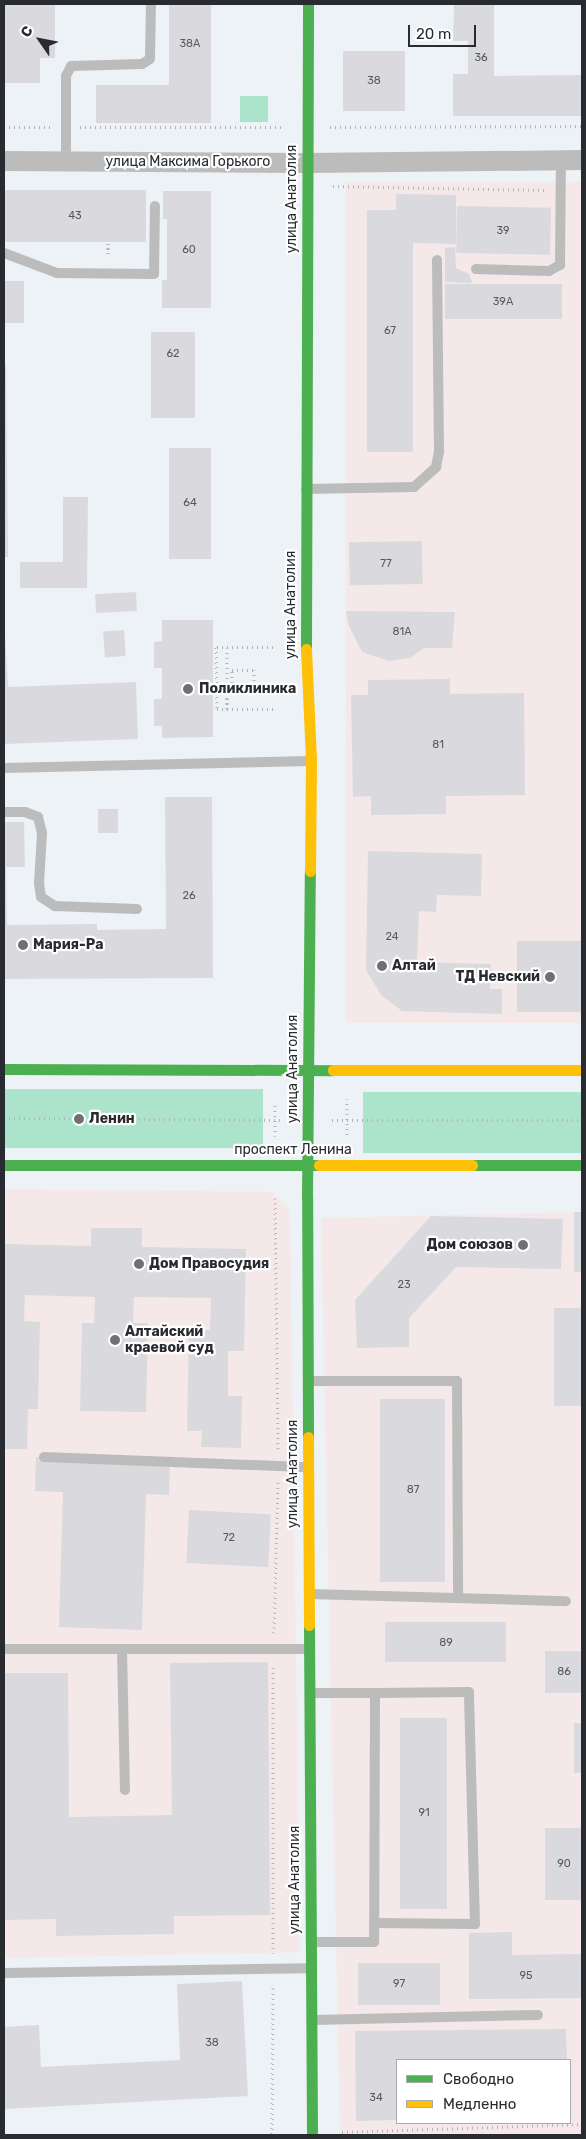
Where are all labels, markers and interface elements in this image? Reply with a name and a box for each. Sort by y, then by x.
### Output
north arrow [15,15,65,65]
scale bar [411,15,478,47]
text: С [17,23,37,40]
text: 20 m [416,25,451,43]
house number: 38А [180,37,200,51]
house number: 36 [474,51,488,65]
house number: 38 [367,74,381,88]
street label: улица Анатолия [284,145,300,253]
street label: улица Максима Горького [106,154,270,170]
house number: 43 [68,209,82,223]
house number: 39 [496,224,510,238]
house number: 60 [182,243,196,257]
house number: 39А [493,295,513,309]
house number: 67 [384,324,396,338]
house number: 62 [166,347,180,361]
house number: 64 [183,496,197,510]
street label: улица Анатолия [283,551,299,659]
house number: 77 [380,557,392,571]
house number: 81А [392,625,412,639]
place label: Поликлиника [199,681,296,697]
marker: Поликлиника [181,682,195,696]
house number: 81 [432,738,444,752]
house number: 26 [182,889,196,903]
house number: 24 [385,930,399,944]
place label: Мария-Ра [33,937,103,953]
marker: Мария-Ра [17,939,29,951]
place label: Алтай [392,958,436,974]
marker: Алтай [376,960,388,972]
place label: ТД Невский [455,969,540,985]
marker: ТД Невский [544,971,556,983]
street label: улица Анатолия [285,1015,301,1123]
place label: Ленин [89,1111,135,1127]
marker: Ленин [73,1113,85,1125]
street label: проспект Ленина [234,1142,352,1158]
place label: Дом союзов [427,1237,513,1253]
marker: Дом союзов [517,1239,529,1251]
place label: Дом Правосудия [149,1256,269,1272]
marker: Дом Правосудия [133,1258,145,1270]
house number: 23 [397,1278,411,1292]
place label: Алтайский краевой суд [125,1324,214,1356]
marker: Алтайский краевой суд [109,1334,121,1346]
street label: улица Анатолия [285,1420,301,1528]
house number: 87 [407,1483,419,1497]
house number: 72 [223,1531,235,1545]
house number: 89 [439,1636,453,1650]
house number: 86 [557,1665,571,1679]
house number: 91 [418,1806,430,1820]
street label: улица Анатолия [287,1826,303,1934]
house number: 90 [557,1857,571,1871]
house number: 95 [519,1969,533,1983]
house number: 97 [393,1977,405,1991]
house number: 38 [205,2036,219,2050]
legend [396,2059,571,2124]
text: Свободно [443,2070,514,2088]
house number: 34 [369,2091,383,2105]
text: Медленно [443,2095,516,2113]

